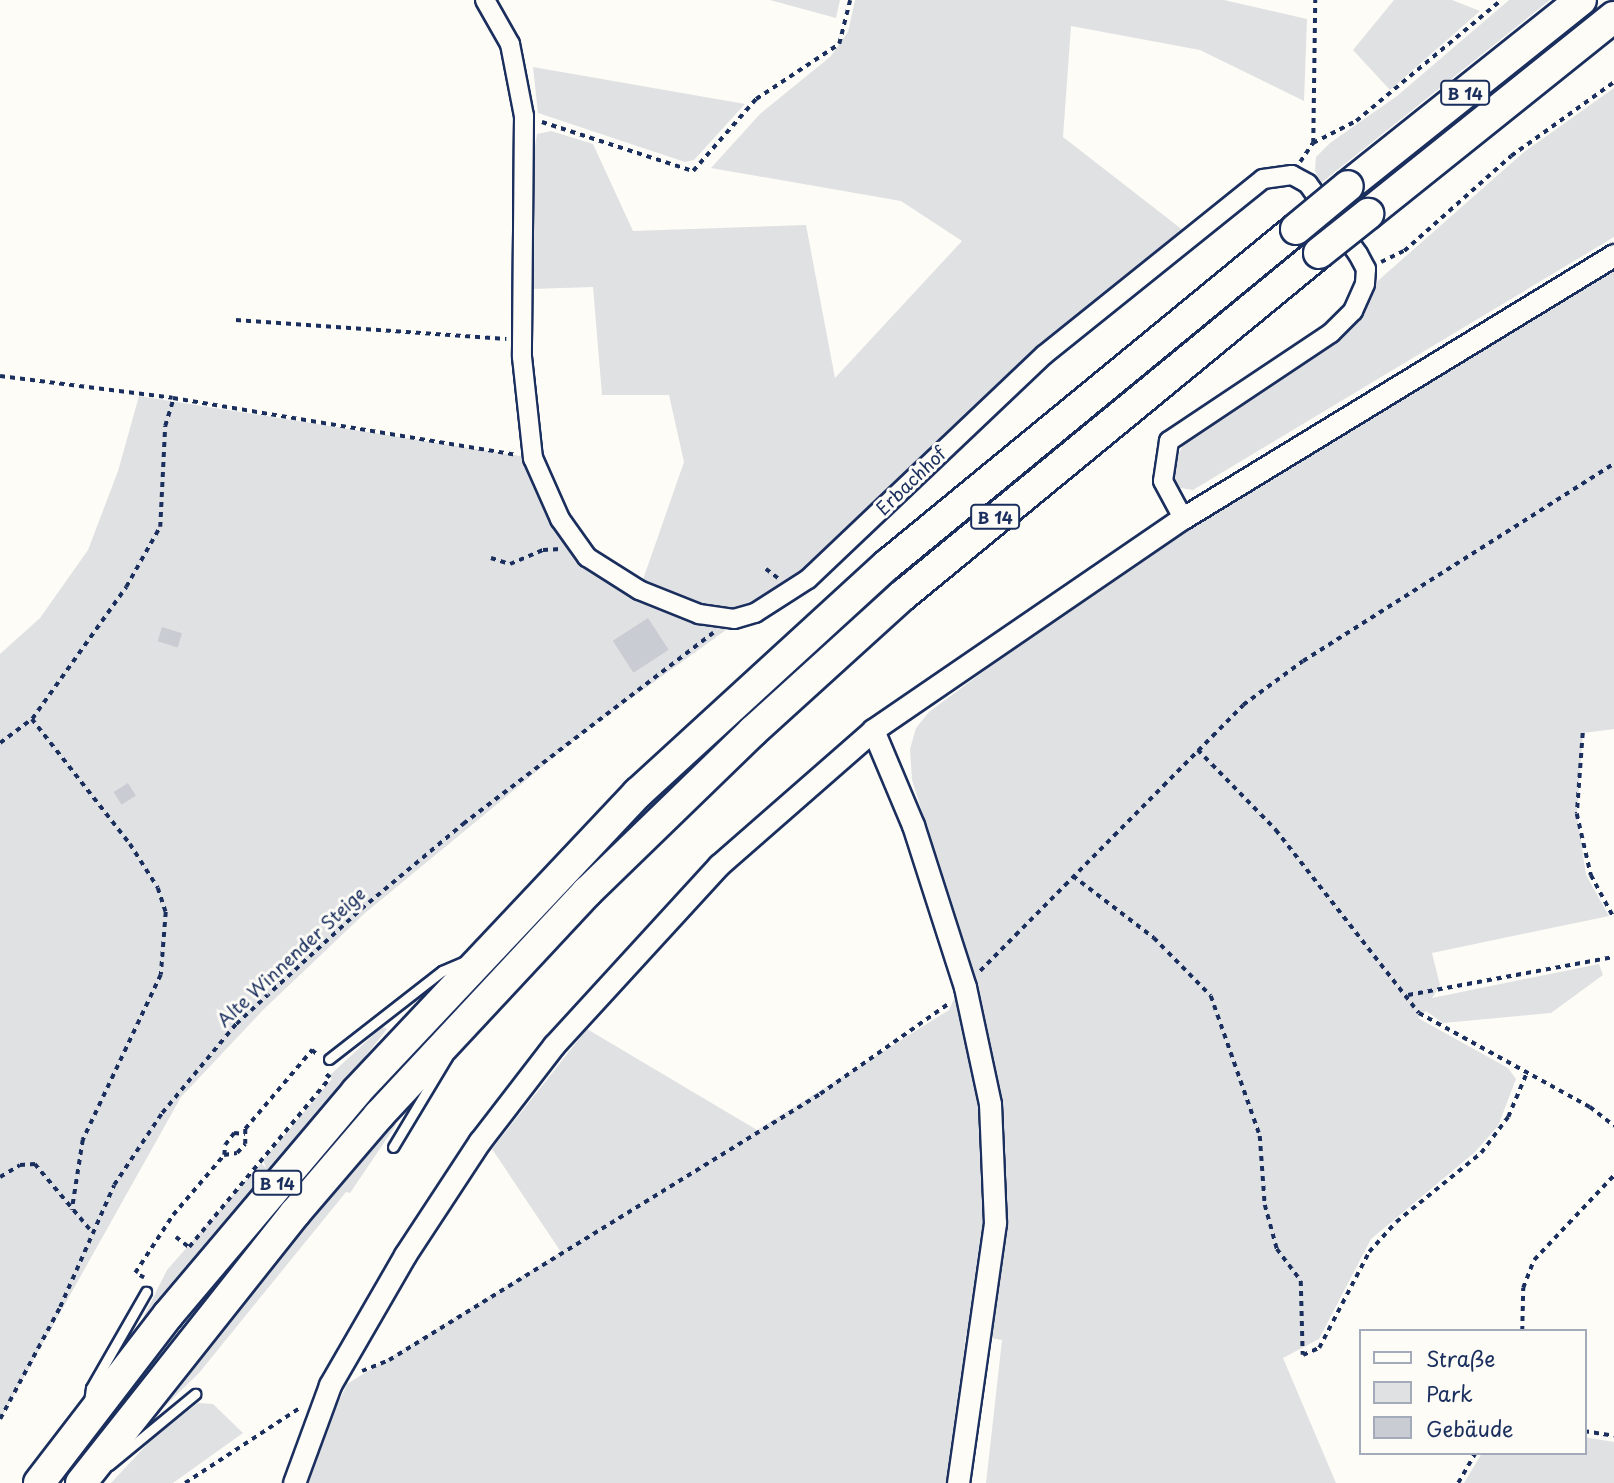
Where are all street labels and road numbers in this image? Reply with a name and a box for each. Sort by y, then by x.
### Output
road number: B 14 [1440,80,1490,106]
street label: Erbachhof [872,443,950,519]
road number: B 14 [970,504,1020,530]
street label: Alte Winnender Steige [212,882,370,1032]
road number: B 14 [252,1170,302,1196]

